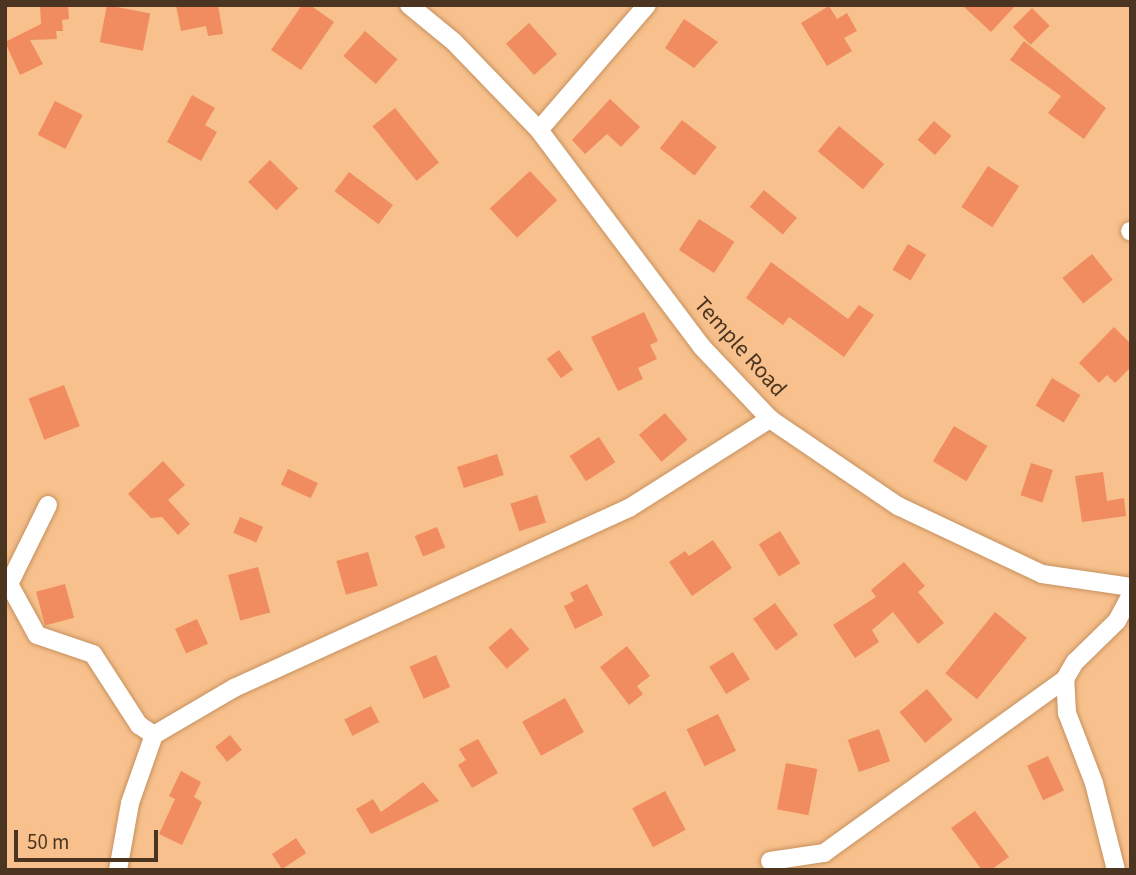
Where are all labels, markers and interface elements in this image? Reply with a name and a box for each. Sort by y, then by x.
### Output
street label: Temple Road [688,291,792,403]
scale bar [18,816,161,860]
text: 50 m [27,827,69,857]

